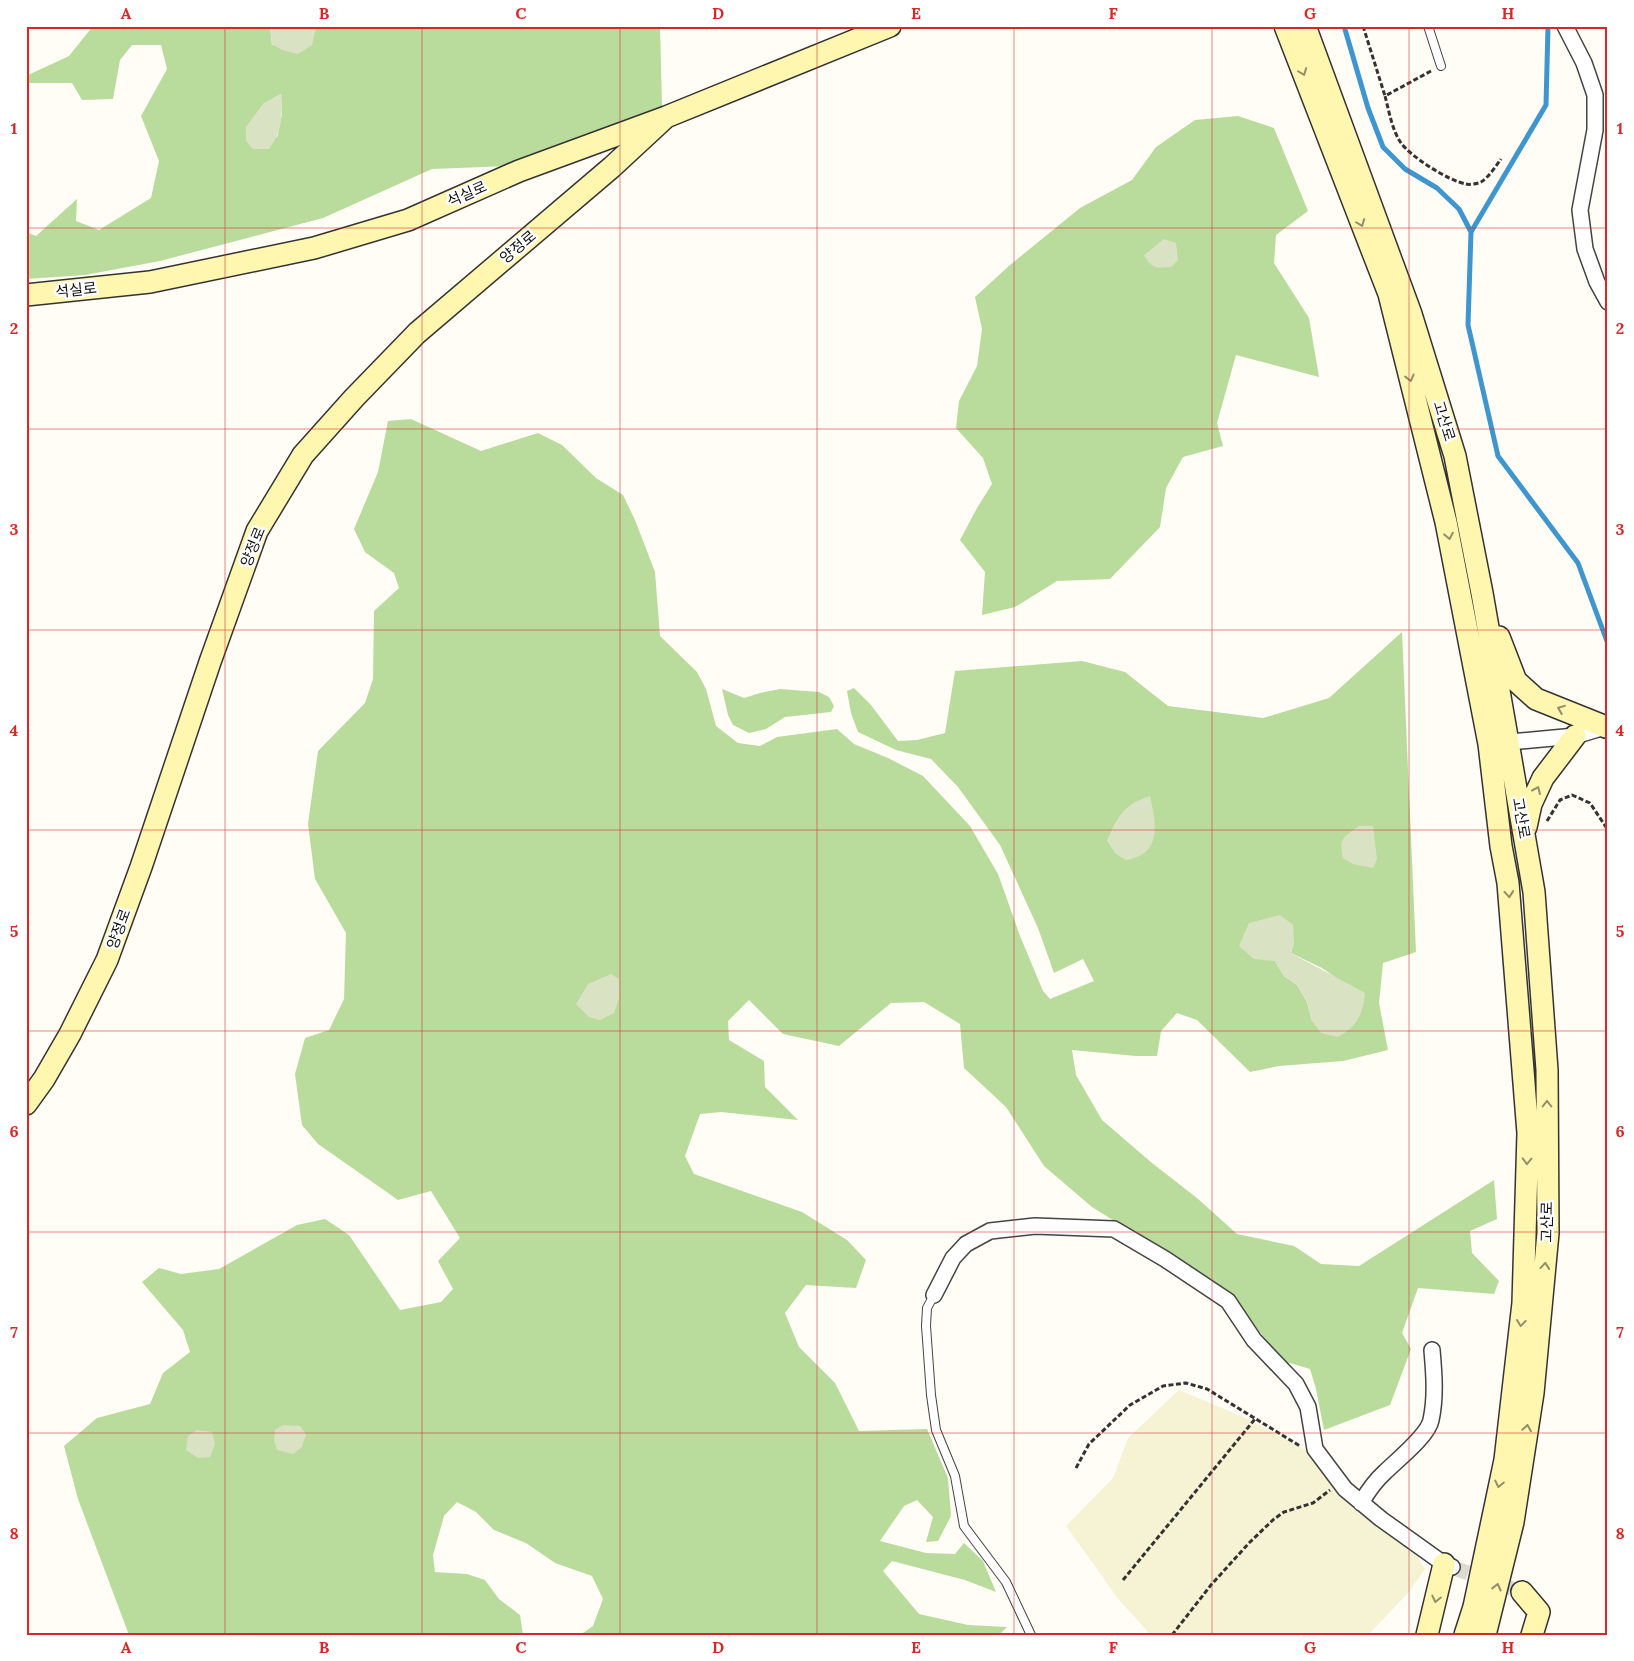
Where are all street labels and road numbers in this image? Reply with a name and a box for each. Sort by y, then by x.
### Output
street label: 석실로 [444,176,490,211]
street label: 양정로 [496,226,540,267]
street label: 석실로 [54,278,98,301]
street label: 고산로 [1429,398,1460,443]
street label: 양정로 [236,524,269,570]
street label: 고산로 [1509,796,1534,840]
street label: 양정로 [103,906,135,952]
street label: 고산로 [1537,1201,1556,1243]

